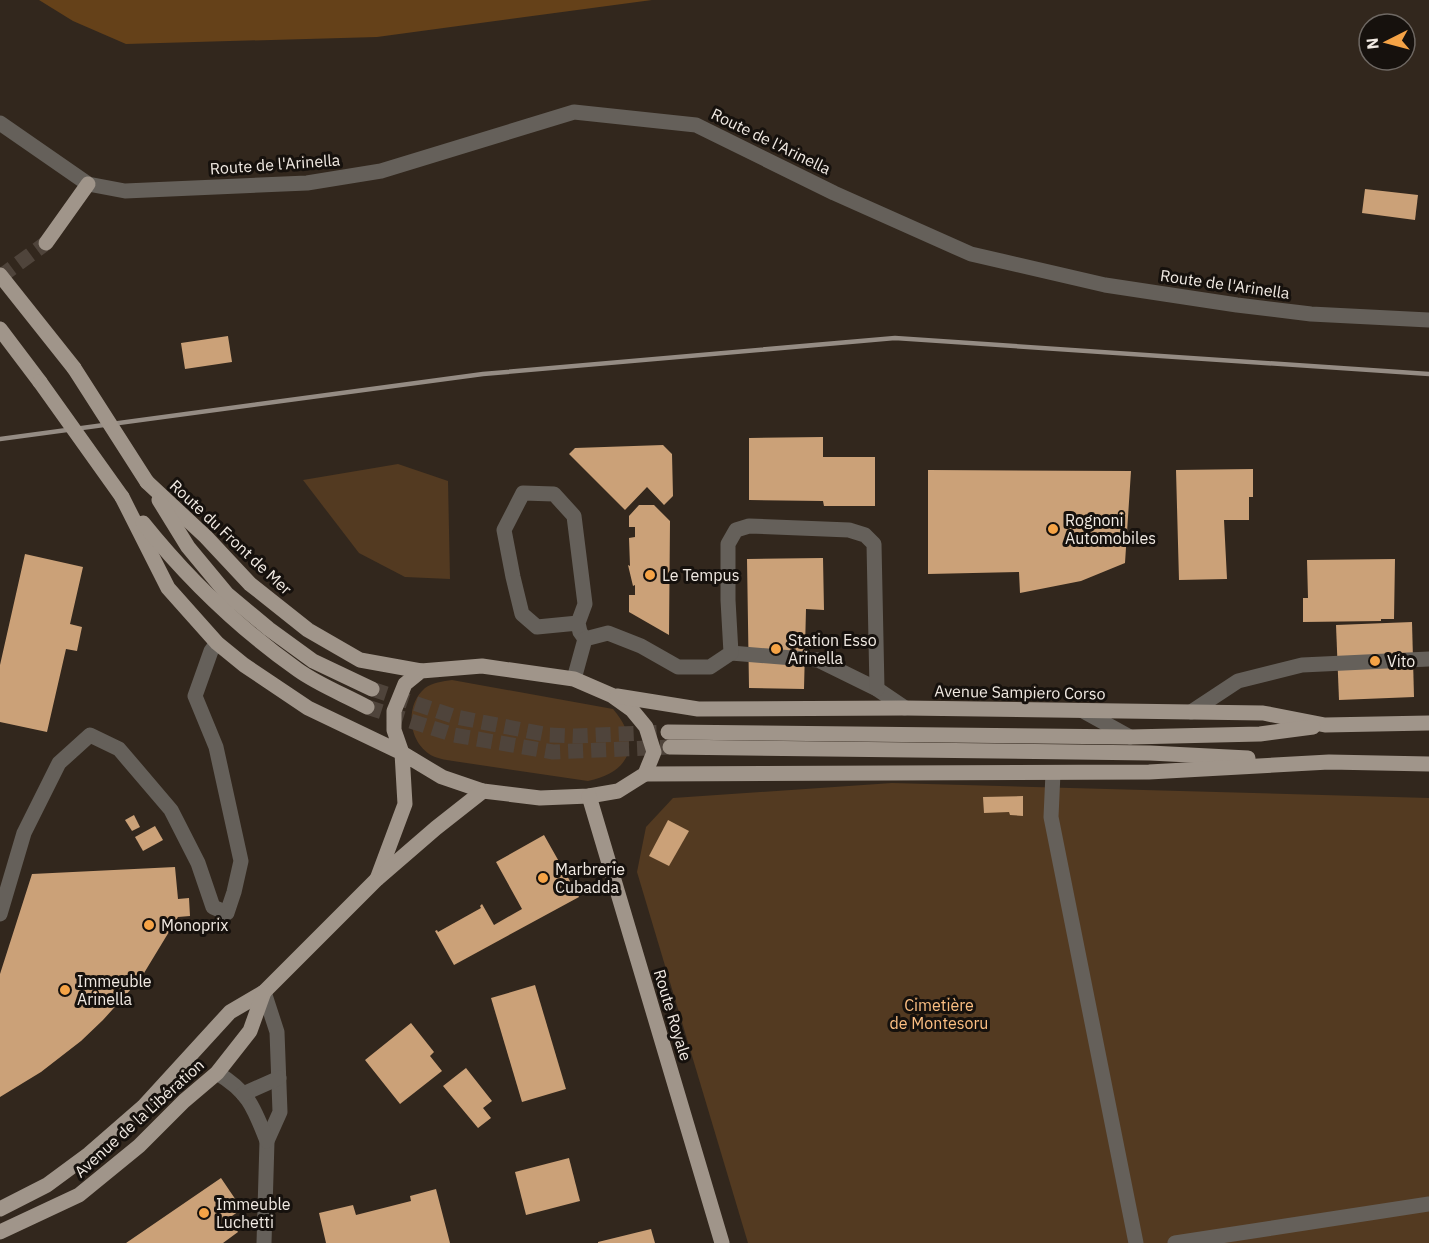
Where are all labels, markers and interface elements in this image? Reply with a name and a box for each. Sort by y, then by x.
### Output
north arrow [1357,12,1417,72]
text: N [1362,37,1383,50]
street label: Route de l'Arinella [708,103,834,179]
street label: Route de l'Arinella [209,149,341,179]
street label: Route de l'Arinella [1159,265,1292,303]
street label: Route du Front de Mer [166,475,296,599]
place label: Rognoni Automobiles [1065,510,1156,548]
marker: Rognoni Automobiles [1046,522,1060,536]
place label: Le Tempus [662,565,739,585]
marker: Le Tempus [643,568,657,582]
place label: Station Esso Arinella [788,630,877,668]
marker: Station Esso Arinella [769,642,783,656]
place label: Vito [1387,651,1415,671]
marker: Vito [1368,654,1382,668]
street label: Avenue Sampiero Corso [934,681,1106,703]
place label: Marbrerie Cubadda [555,859,625,897]
marker: Marbrerie Cubadda [536,871,550,885]
place label: Monoprix [161,915,228,935]
marker: Monoprix [142,918,156,932]
street label: Route Royale [650,967,696,1063]
place label: Immeuble Arinella [77,971,152,1009]
marker: Immeuble Arinella [58,983,72,997]
park label: Cimetière de Montesoru [890,995,988,1033]
street label: Avenue de la Libération [70,1054,208,1182]
place label: Immeuble Luchetti [216,1194,291,1232]
marker: Immeuble Luchetti [197,1206,211,1220]

